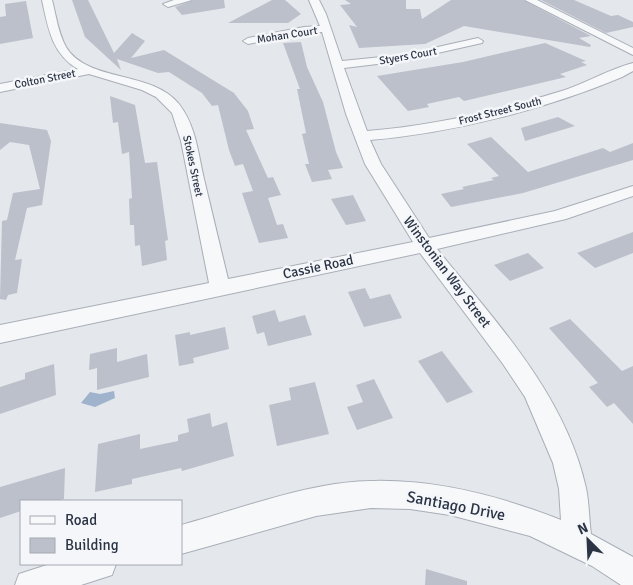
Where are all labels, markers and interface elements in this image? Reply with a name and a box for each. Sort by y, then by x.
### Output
street label: Mohan Court [256,24,318,46]
street label: Styers Court [378,45,438,67]
street label: Colton Street [13,67,77,91]
street label: Frost Street South [457,94,543,128]
street label: Stokes Street [180,134,206,198]
street label: Winstonian Way Street [400,213,495,331]
street label: Cassie Road [281,251,355,283]
street label: Santiago Drive [405,487,507,525]
legend [20,500,182,565]
text: Road [65,511,97,529]
north arrow [563,515,613,565]
text: N [575,519,591,538]
text: Building [65,536,119,554]

